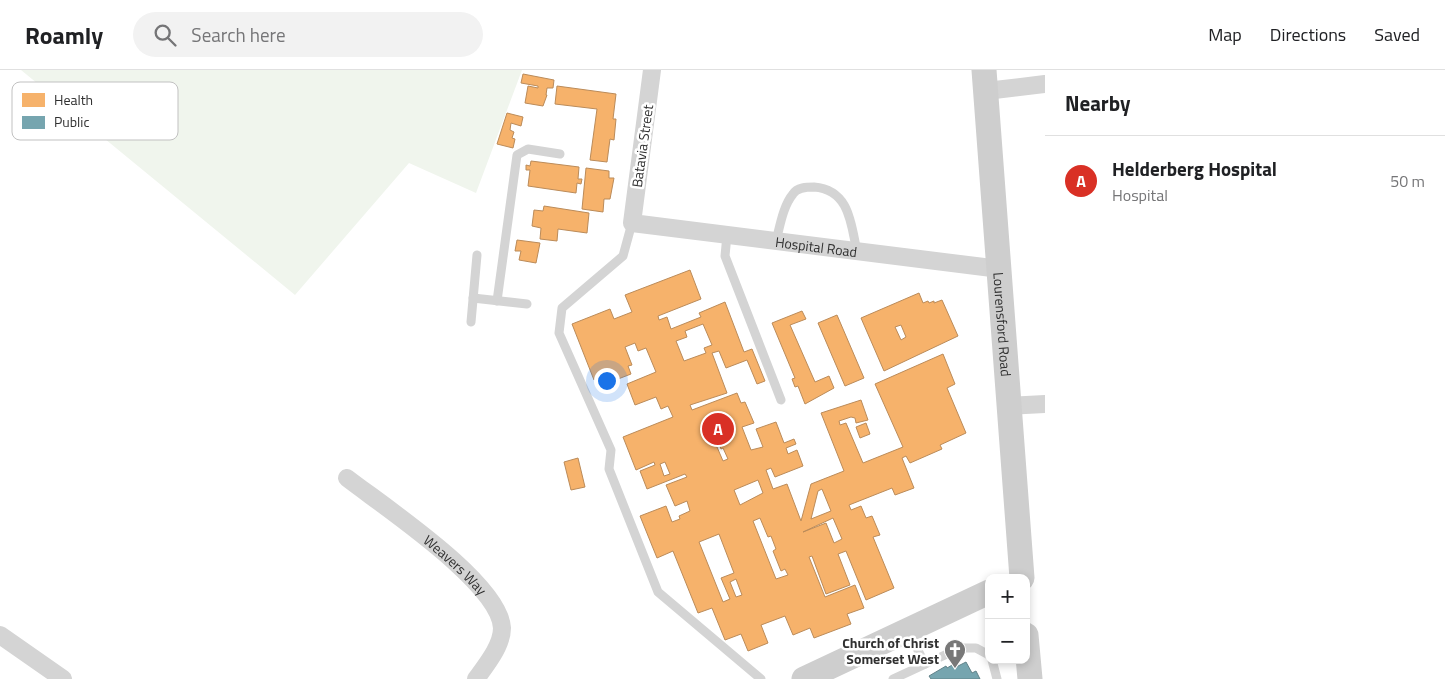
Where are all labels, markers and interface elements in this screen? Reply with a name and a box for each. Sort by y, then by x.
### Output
search box [133,12,483,57]
text: Roamly [25,17,103,53]
text: Search here [191,20,286,49]
icon: search [151,21,179,49]
text: Map [1208,21,1242,48]
text: Directions [1270,21,1346,48]
text: Saved [1374,21,1420,48]
legend [12,82,178,140]
text: Nearby [1065,87,1130,119]
text: Health [54,89,93,110]
street label: Batavia Street [626,103,658,189]
text: Public [54,111,90,132]
text: Helderberg Hospital [1112,154,1277,183]
text: A [1076,169,1086,193]
text: 50 m [1390,169,1425,193]
text: Hospital [1112,183,1168,207]
street label: Hospital Road [774,231,858,262]
street label: Lourensford Road [989,271,1017,377]
your location [594,368,620,394]
pin: A [702,410,734,448]
street label: Weavers Way [419,529,493,599]
map controls [985,574,1030,664]
button: + [985,574,1030,619]
button: − [985,619,1030,664]
place label: Church of Christ Somerset West [842,632,939,669]
church icon: Church of Christ Somerset West [943,638,967,669]

